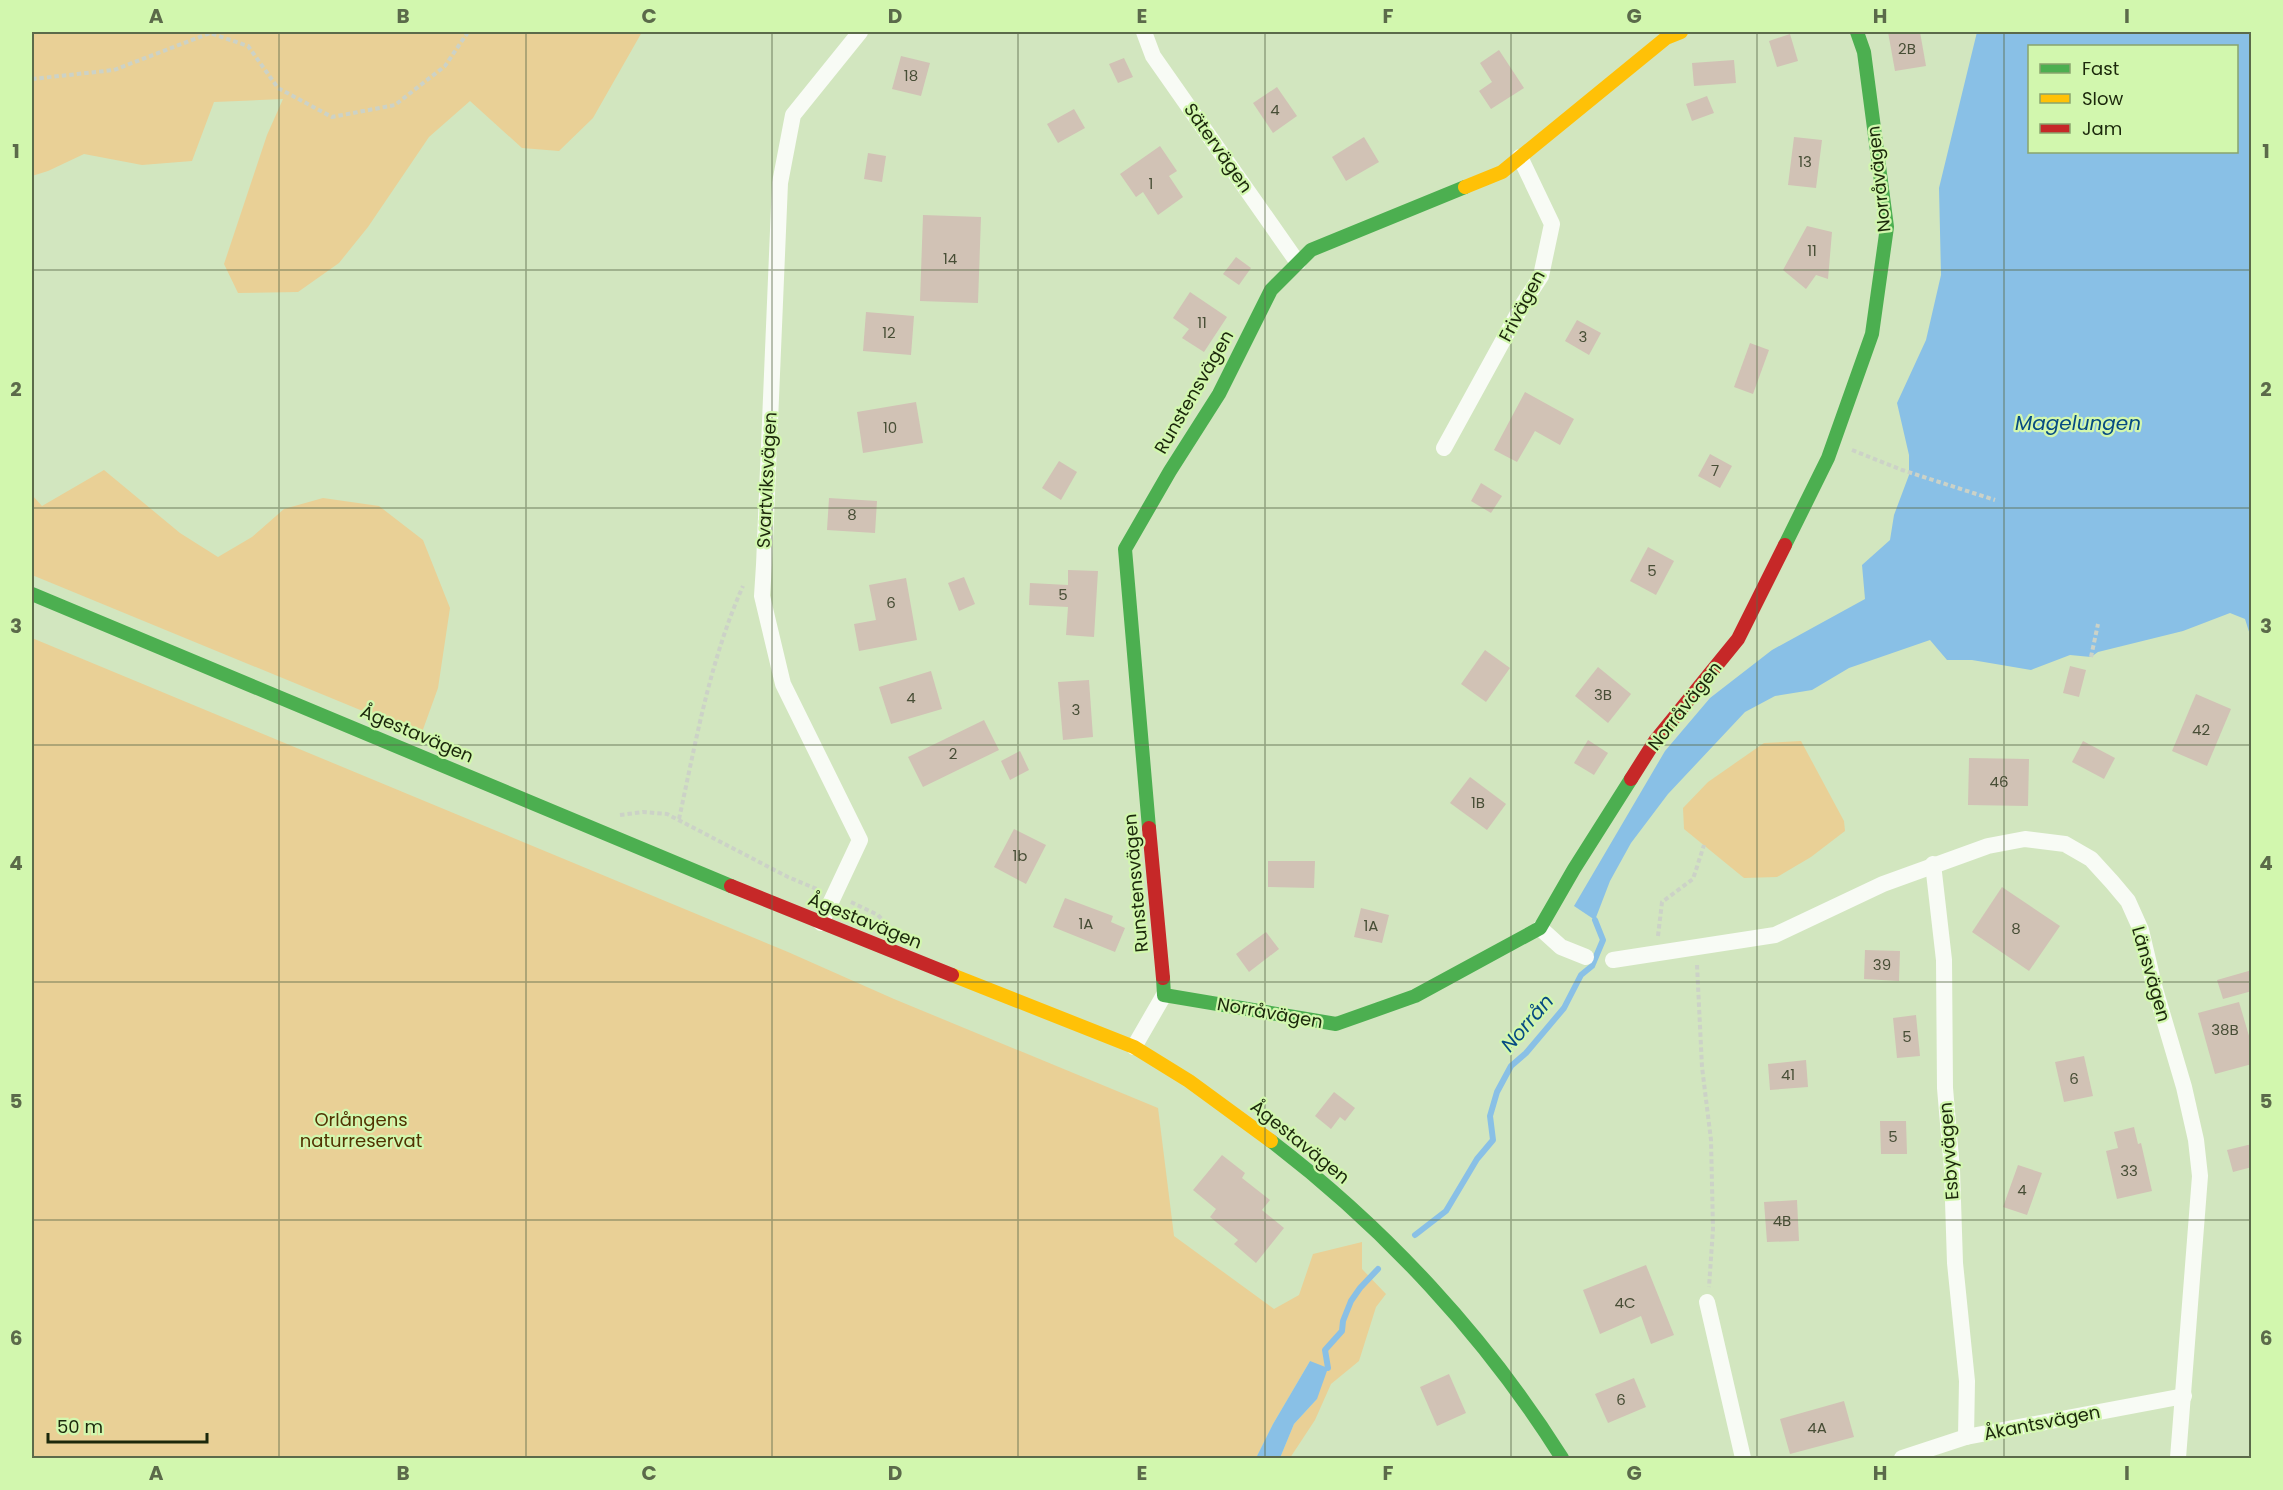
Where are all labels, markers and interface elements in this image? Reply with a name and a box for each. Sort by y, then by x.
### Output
text: A [149,2,164,30]
text: B [396,2,410,30]
text: C [641,2,657,30]
text: D [888,2,902,30]
text: E [1137,2,1147,30]
text: F [1383,2,1394,30]
text: G [1626,2,1642,30]
text: H [1873,2,1887,30]
text: I [2124,2,2130,30]
house number: 2B [1898,38,1916,59]
legend [2028,45,2238,153]
text: Fast [2082,56,2119,81]
house number: 18 [904,65,918,86]
text: Slow [2082,86,2124,111]
street label: Sätervägen [1178,98,1259,198]
house number: 4 [1270,99,1280,120]
text: Jam [2082,116,2122,141]
street label: Norråvägen [1860,125,1897,234]
text: 1 [12,137,20,165]
text: 1 [2262,137,2270,165]
house number: 13 [1798,151,1812,172]
house number: 1 [1149,173,1153,194]
house number: 11 [1807,240,1817,261]
house number: 14 [943,248,957,269]
street label: Frivägen [1492,266,1551,346]
house number: 11 [1197,312,1207,333]
house number: 12 [882,322,896,343]
street label: Runstensvägen [1148,325,1239,458]
house number: 3 [1579,326,1587,347]
text: 2 [10,375,22,403]
text: 2 [2260,375,2272,403]
water label: Magelungen [2015,409,2141,437]
street label: Svartviksvägen [750,411,783,549]
house number: 10 [883,417,897,438]
house number: 7 [1711,460,1719,481]
house number: 8 [847,504,857,525]
house number: 5 [1647,560,1657,581]
house number: 5 [1058,584,1068,605]
house number: 6 [886,592,896,613]
text: 3 [10,612,22,640]
text: 3 [2260,612,2272,640]
street label: Norråvägen [1642,656,1727,756]
house number: 3B [1594,684,1612,705]
house number: 4 [906,687,916,708]
street label: Ågestavägen [357,698,478,769]
house number: 3 [1072,699,1080,720]
house number: 42 [2192,719,2210,740]
house number: 2 [949,743,957,764]
house number: 46 [1990,771,2008,792]
house number: 1B [1471,792,1485,813]
street label: Runstensvägen [1117,813,1154,953]
house number: 1b [1013,845,1027,866]
text: 4 [9,849,23,877]
text: 4 [2259,849,2273,877]
street label: Ågestavägen [805,886,926,955]
house number: 1A [1079,913,1093,934]
house number: 1A [1364,915,1378,936]
house number: 8 [2011,918,2021,939]
street label: Länsvägen [2126,923,2177,1024]
house number: 39 [1873,954,1891,975]
water label: Norrån [1494,988,1560,1058]
street label: Norråvägen [1215,991,1325,1034]
house number: 38B [2211,1019,2239,1040]
house number: 5 [1902,1026,1912,1047]
house number: 41 [1781,1064,1795,1085]
house number: 6 [2069,1068,2079,1089]
text: 5 [10,1087,23,1115]
text: 5 [2260,1087,2273,1115]
street label: Ågestavägen [1246,1094,1355,1189]
street label: Esbyvägen [1933,1101,1964,1201]
park label: Orlångens naturreservat [300,1107,422,1153]
house number: 5 [1888,1126,1898,1147]
house number: 33 [2120,1160,2138,1181]
house number: 4 [2017,1179,2027,1200]
house number: 4B [1773,1210,1791,1231]
house number: 4C [1614,1292,1636,1313]
text: 6 [10,1324,22,1352]
text: 6 [2260,1324,2272,1352]
house number: 6 [1616,1389,1626,1410]
street label: Åkantsvägen [1982,1399,2102,1446]
scale bar [48,1406,207,1444]
text: 50 m [57,1414,103,1439]
house number: 4A [1807,1417,1827,1438]
text: A [149,1459,164,1487]
text: B [396,1459,410,1487]
text: C [641,1459,657,1487]
text: D [888,1459,902,1487]
text: E [1137,1459,1147,1487]
text: F [1383,1459,1394,1487]
text: G [1626,1459,1642,1487]
text: H [1873,1459,1887,1487]
text: I [2124,1459,2130,1487]

